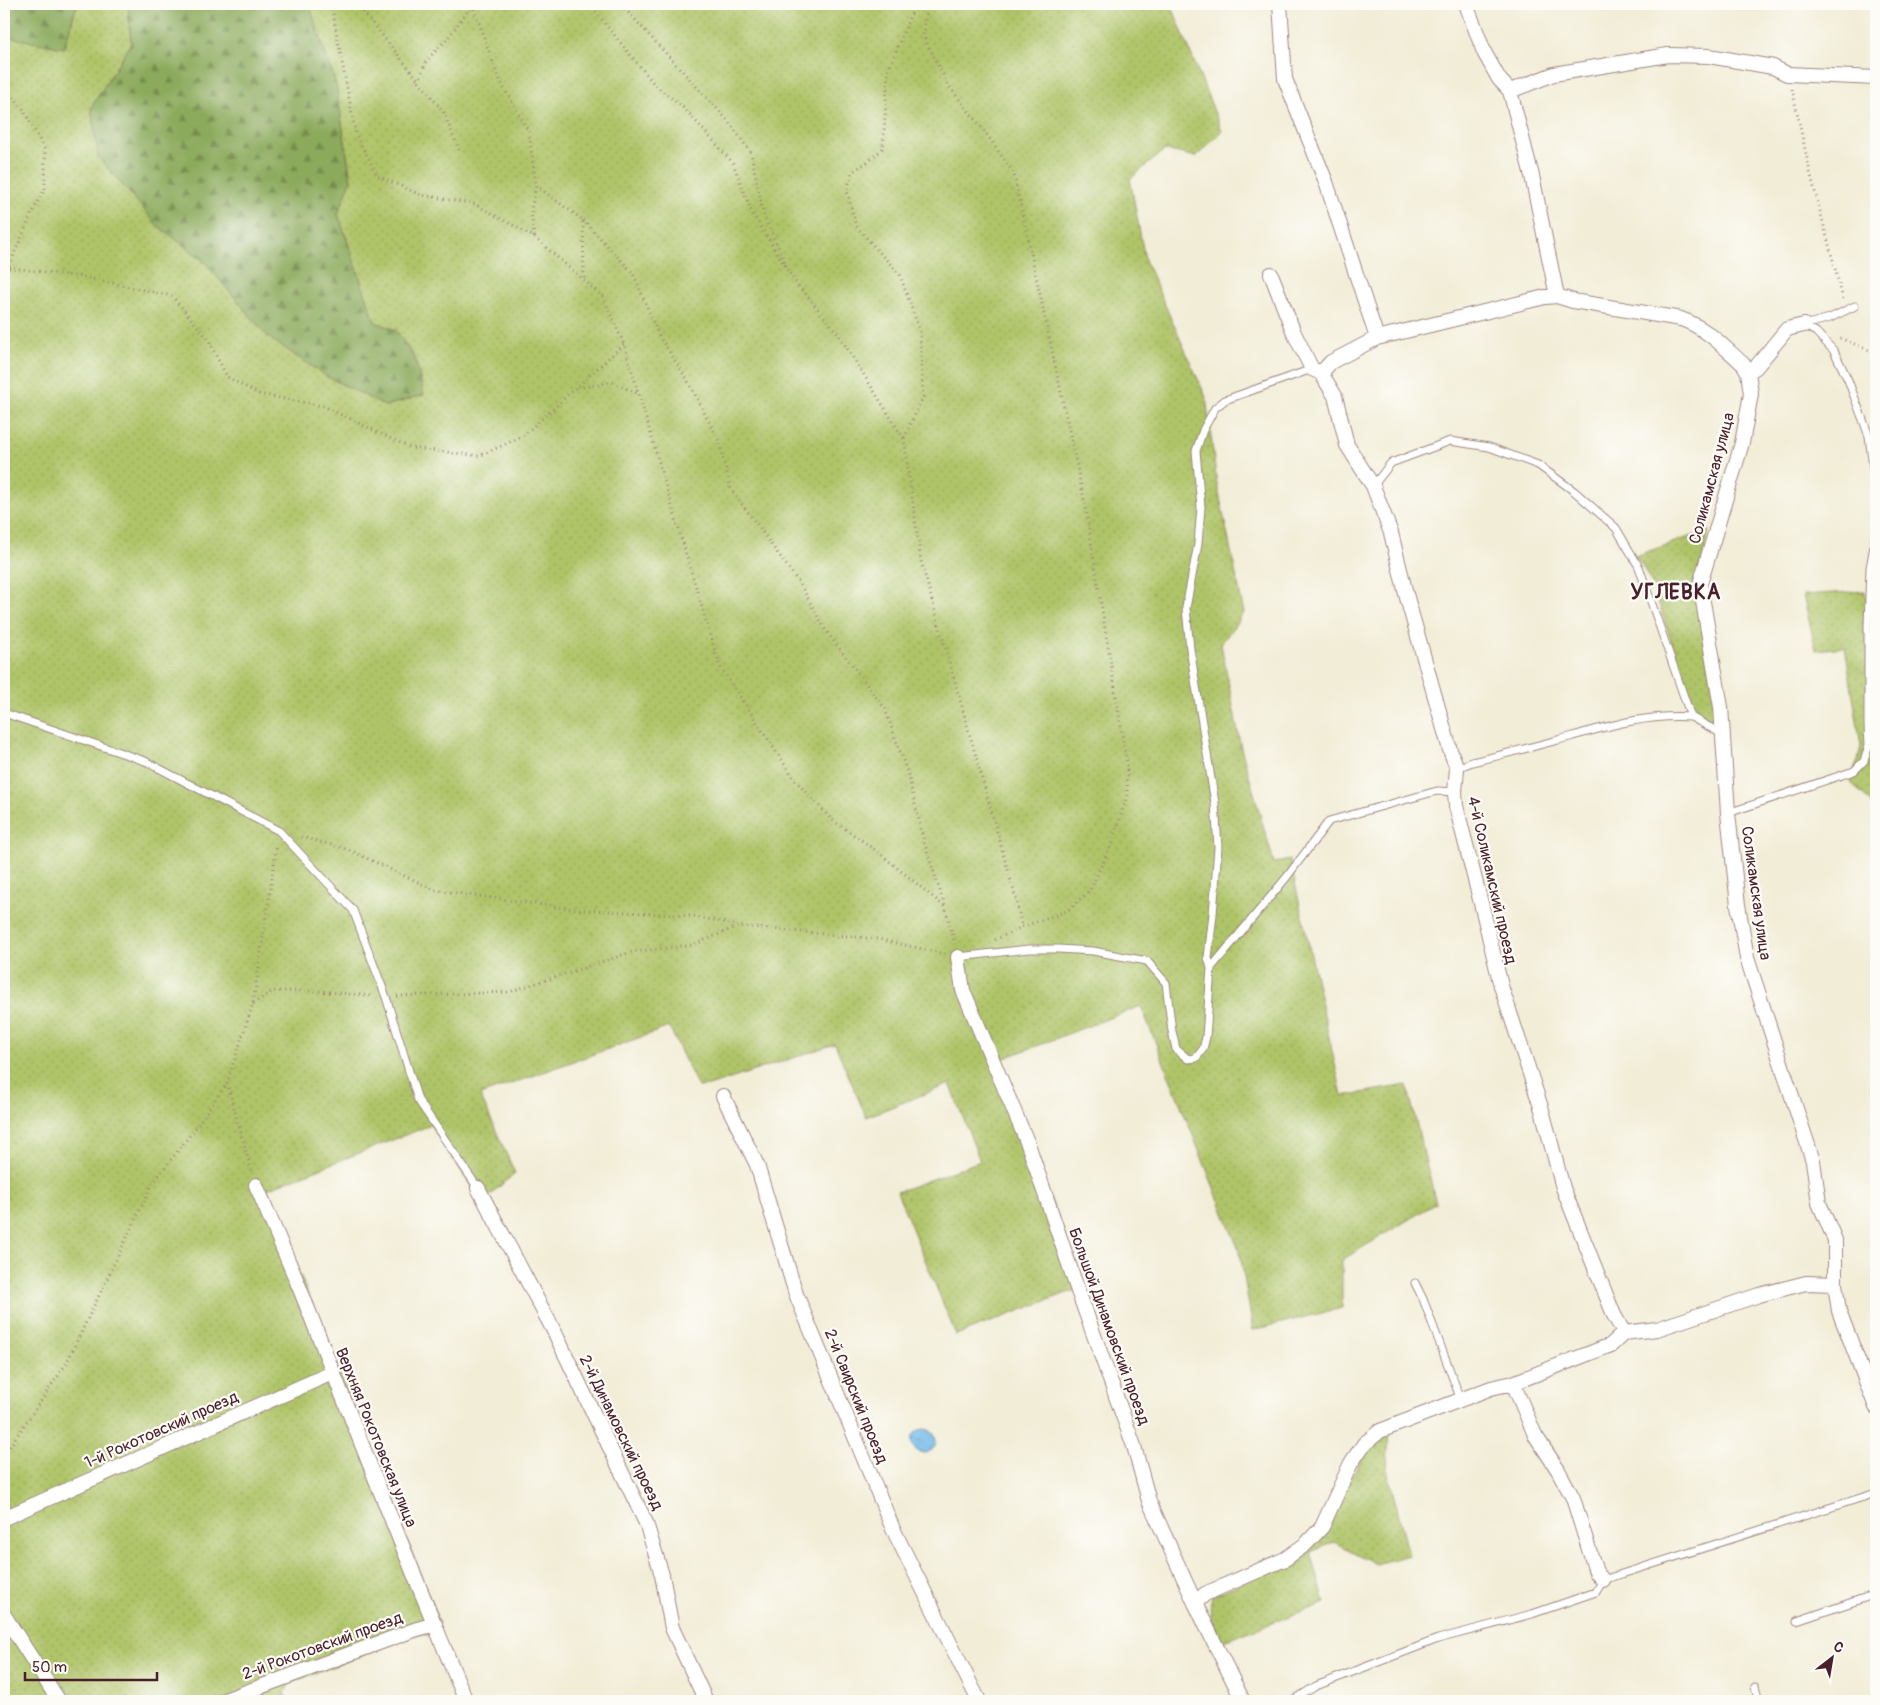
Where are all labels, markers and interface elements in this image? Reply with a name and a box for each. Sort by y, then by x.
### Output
street label: Соликамская улица [1685,411,1739,546]
district label: УГЛЕВКА [1631,579,1721,606]
street label: 4-й Соликамский проезд [1463,794,1521,966]
street label: Соликамская улица [1737,825,1775,961]
street label: Большой Динамовский проезд [1064,1225,1154,1428]
street label: 2-й Свирский проезд [820,1326,892,1467]
street label: Верхняя Рокотовская улица [331,1345,421,1530]
street label: 2-й Динамовский проезд [575,1352,668,1514]
street label: 1-й Рокотовский проезд [81,1387,242,1473]
street label: 2-й Рокотовский проезд [240,1608,406,1684]
north arrow [1808,1632,1858,1682]
text: С [1830,1638,1847,1657]
scale bar [25,1650,158,1682]
text: 50 m [32,1658,67,1677]

